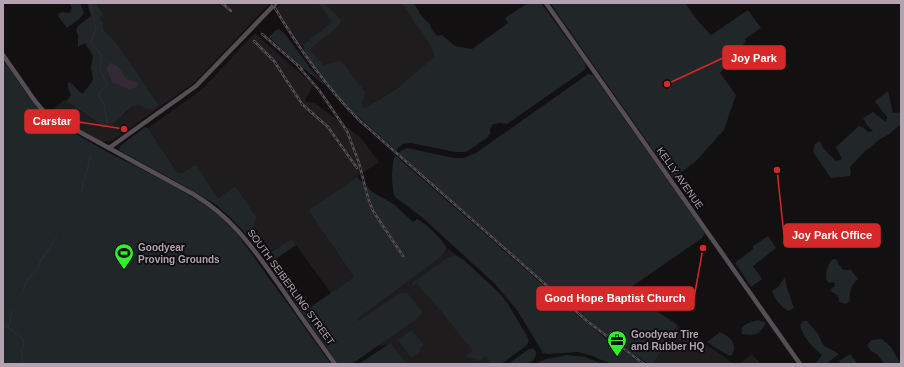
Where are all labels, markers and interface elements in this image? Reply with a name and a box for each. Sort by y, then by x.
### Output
callout: Joy Park [723,46,785,69]
text: Joy Park [731,52,778,64]
callout: Carstar [25,110,79,133]
text: Carstar [33,115,72,127]
street label: KELLY AVENUE [655,145,706,211]
callout: Joy Park Office [784,224,880,247]
street label: SOUTH SEIBERLING STREET [245,227,337,347]
text: Joy Park Office [792,229,872,241]
sports icon: Goodyear Proving Grounds [113,242,135,270]
place label: Goodyear Proving Grounds [138,242,220,265]
callout: Good Hope Baptist Church [537,287,694,310]
text: Good Hope Baptist Church [544,292,686,304]
office icon: Goodyear Tire and Rubber HQ [606,329,628,357]
place label: Goodyear Tire and Rubber HQ [631,329,705,352]

